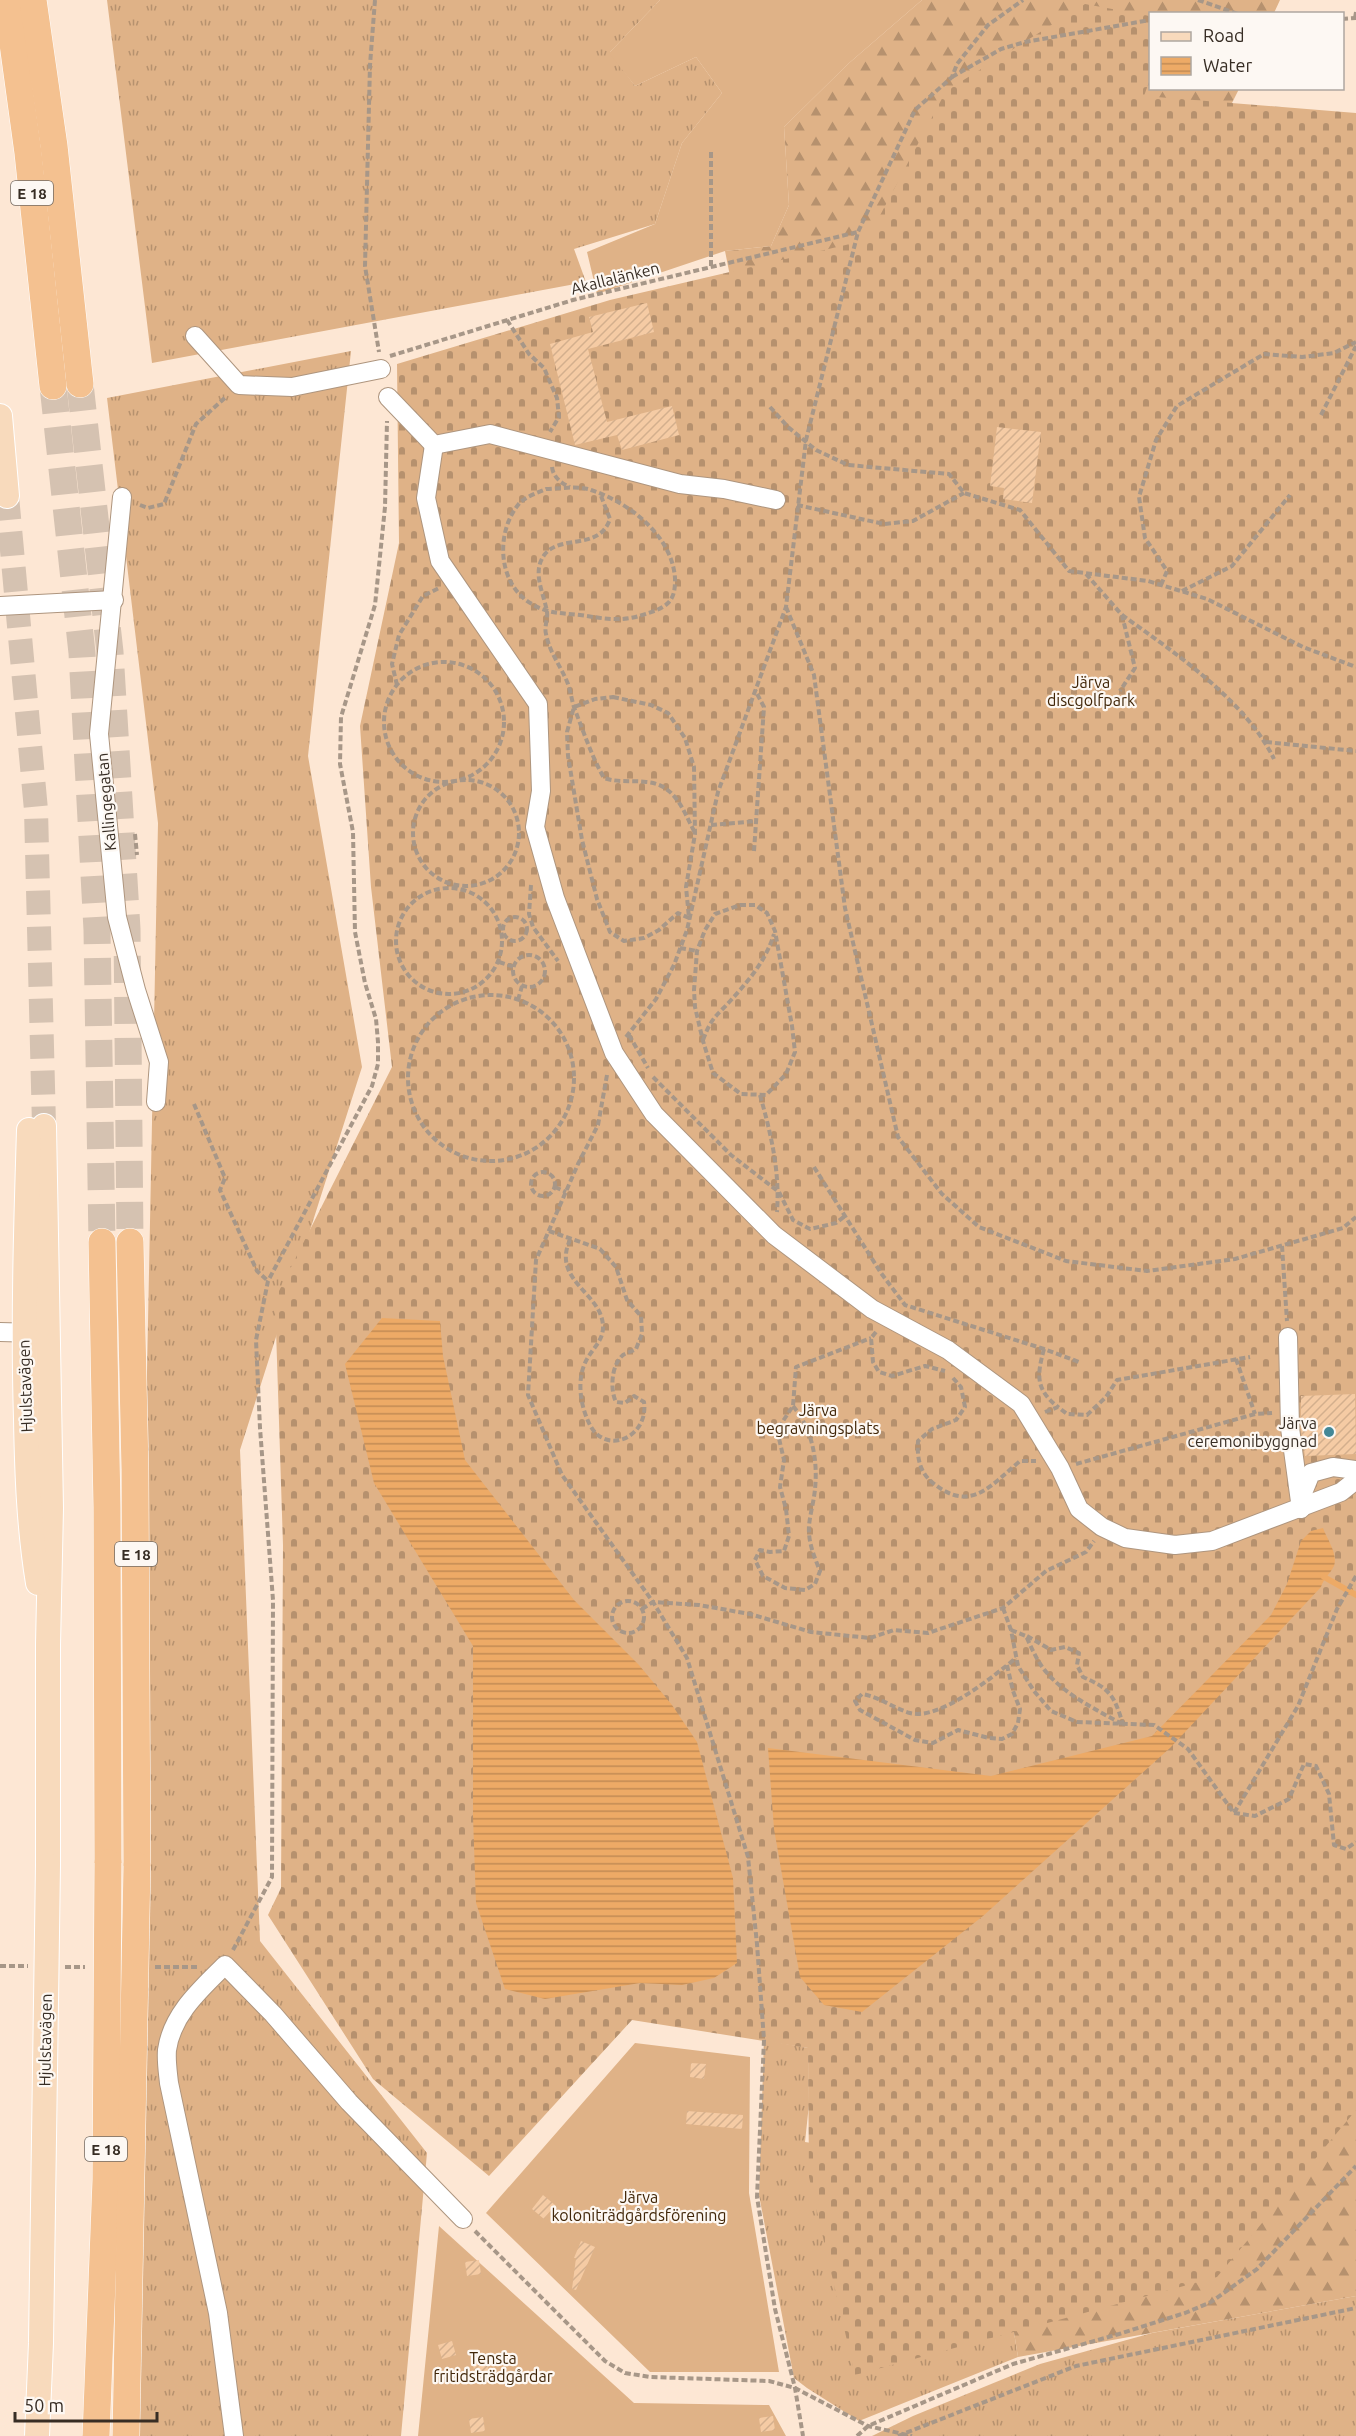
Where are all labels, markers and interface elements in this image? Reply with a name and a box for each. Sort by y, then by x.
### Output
legend [1149,12,1344,90]
text: Road [1203,25,1245,45]
text: Water [1203,55,1253,75]
road number: E 18 [11,181,53,205]
street label: Akallalänken [569,258,661,298]
park label: Järva discgolfpark [1047,673,1135,709]
street label: Kallingegatan [93,752,119,852]
street label: Hjulstavägen [14,1339,36,1433]
park label: Järva begravningsplats [757,1401,879,1437]
place label: Järva ceremonibyggnad [1188,1414,1317,1450]
marker: Järva ceremonibyggnad [1322,1425,1336,1439]
road number: E 18 [115,1542,157,1566]
street label: Hjulstavägen [35,1993,55,2087]
road number: E 18 [85,2137,127,2161]
park label: Järva koloniträdgårdsförening [551,2188,727,2224]
park label: Tensta fritidsträdgårdar [433,2349,553,2385]
scale bar [15,2385,158,2423]
text: 50 m [24,2395,64,2415]

